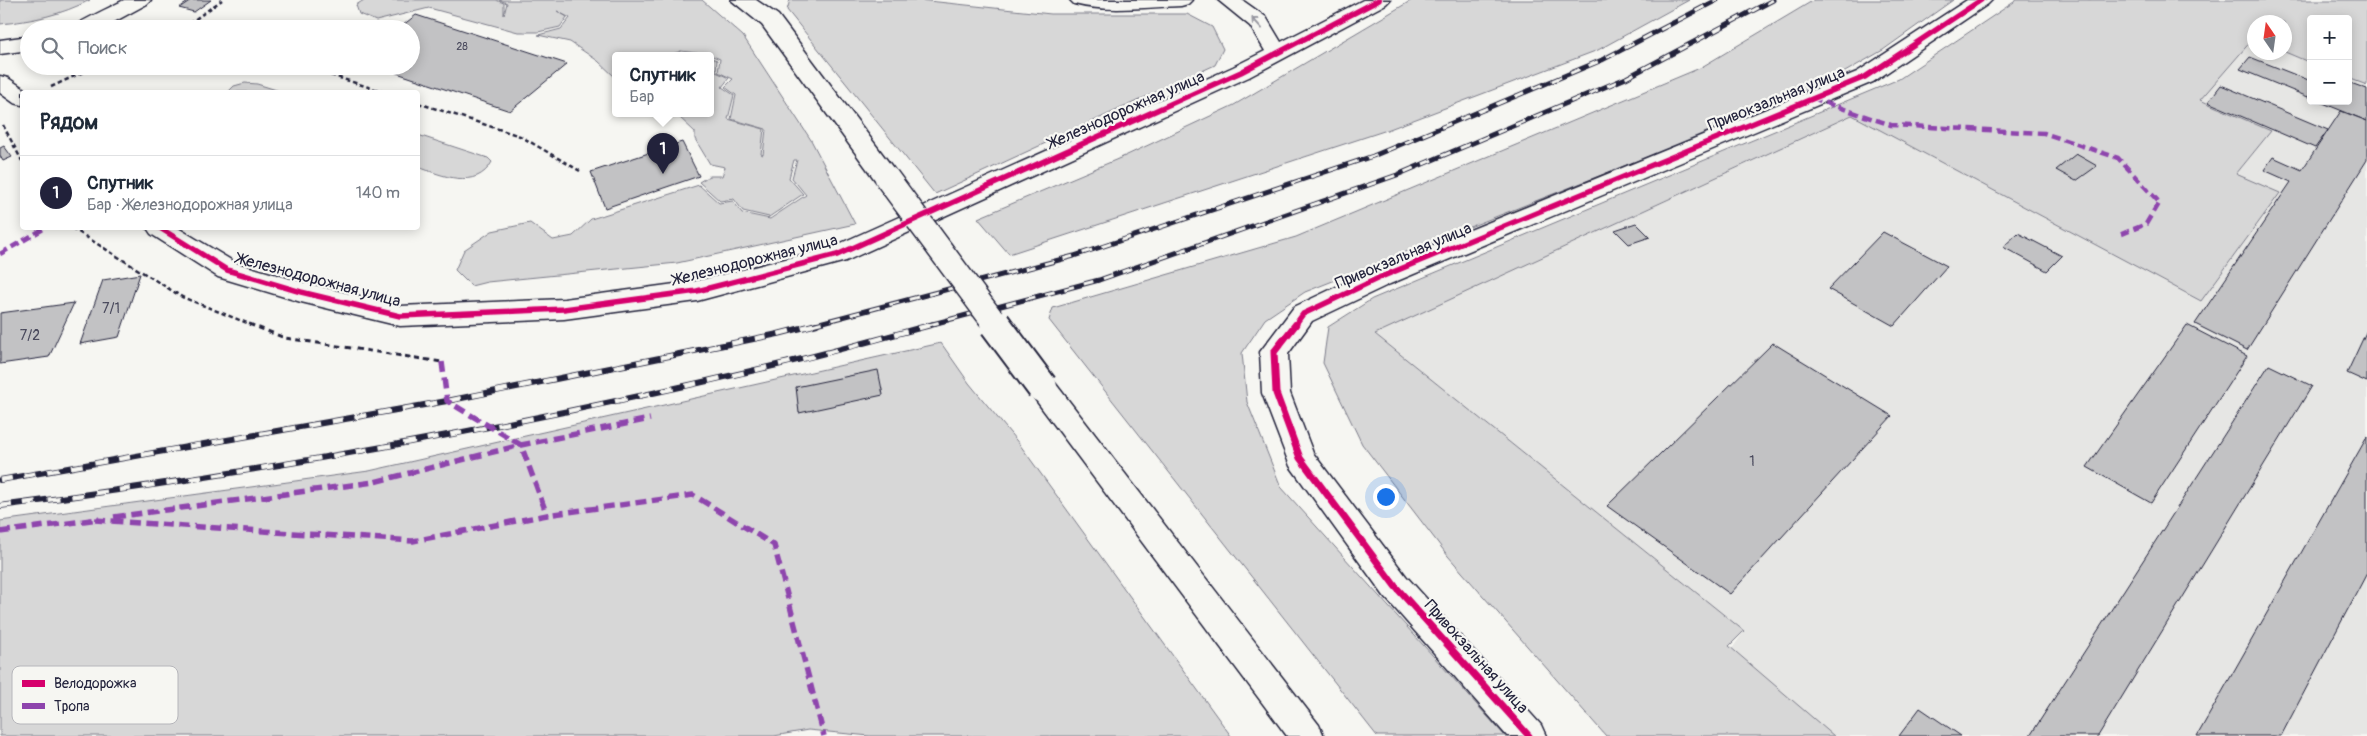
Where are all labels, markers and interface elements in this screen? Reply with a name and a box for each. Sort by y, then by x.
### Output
north arrow [2247,15,2292,60]
map controls [2307,15,2352,105]
button: + [2307,15,2352,60]
one-way arrow [1251,17,1263,30]
search box [20,20,420,75]
icon: search [38,34,66,62]
text: Поиск [78,36,128,60]
house number: 28 [456,40,468,53]
popup [612,52,714,117]
button: − [2307,60,2352,105]
street label: Привокзальная улица [1705,62,1848,136]
text: Спутник [630,63,696,87]
street label: Железнодорожная улица [1042,66,1208,155]
text: Бар [630,87,654,107]
text: Рядом [40,109,98,136]
pin: 1 [647,133,679,174]
text: Спутник [87,171,154,195]
text: 1 [53,183,59,203]
text: 140 m [356,183,400,203]
text: Бар · Железнодорожная улица [87,195,293,215]
street label: Привокзальная улица [1332,218,1475,294]
street label: Железнодорожная улица [668,230,840,291]
street label: Железнодорожная улица [232,248,403,311]
house number: 7/1 [102,300,120,317]
house number: 7/2 [20,327,40,344]
house number: 1 [1749,453,1755,470]
your location [1373,484,1399,510]
street label: Привокзальная улица [1420,596,1533,718]
legend [12,666,178,724]
text: Велодорожка [54,675,136,692]
text: Тропа [54,698,90,715]

